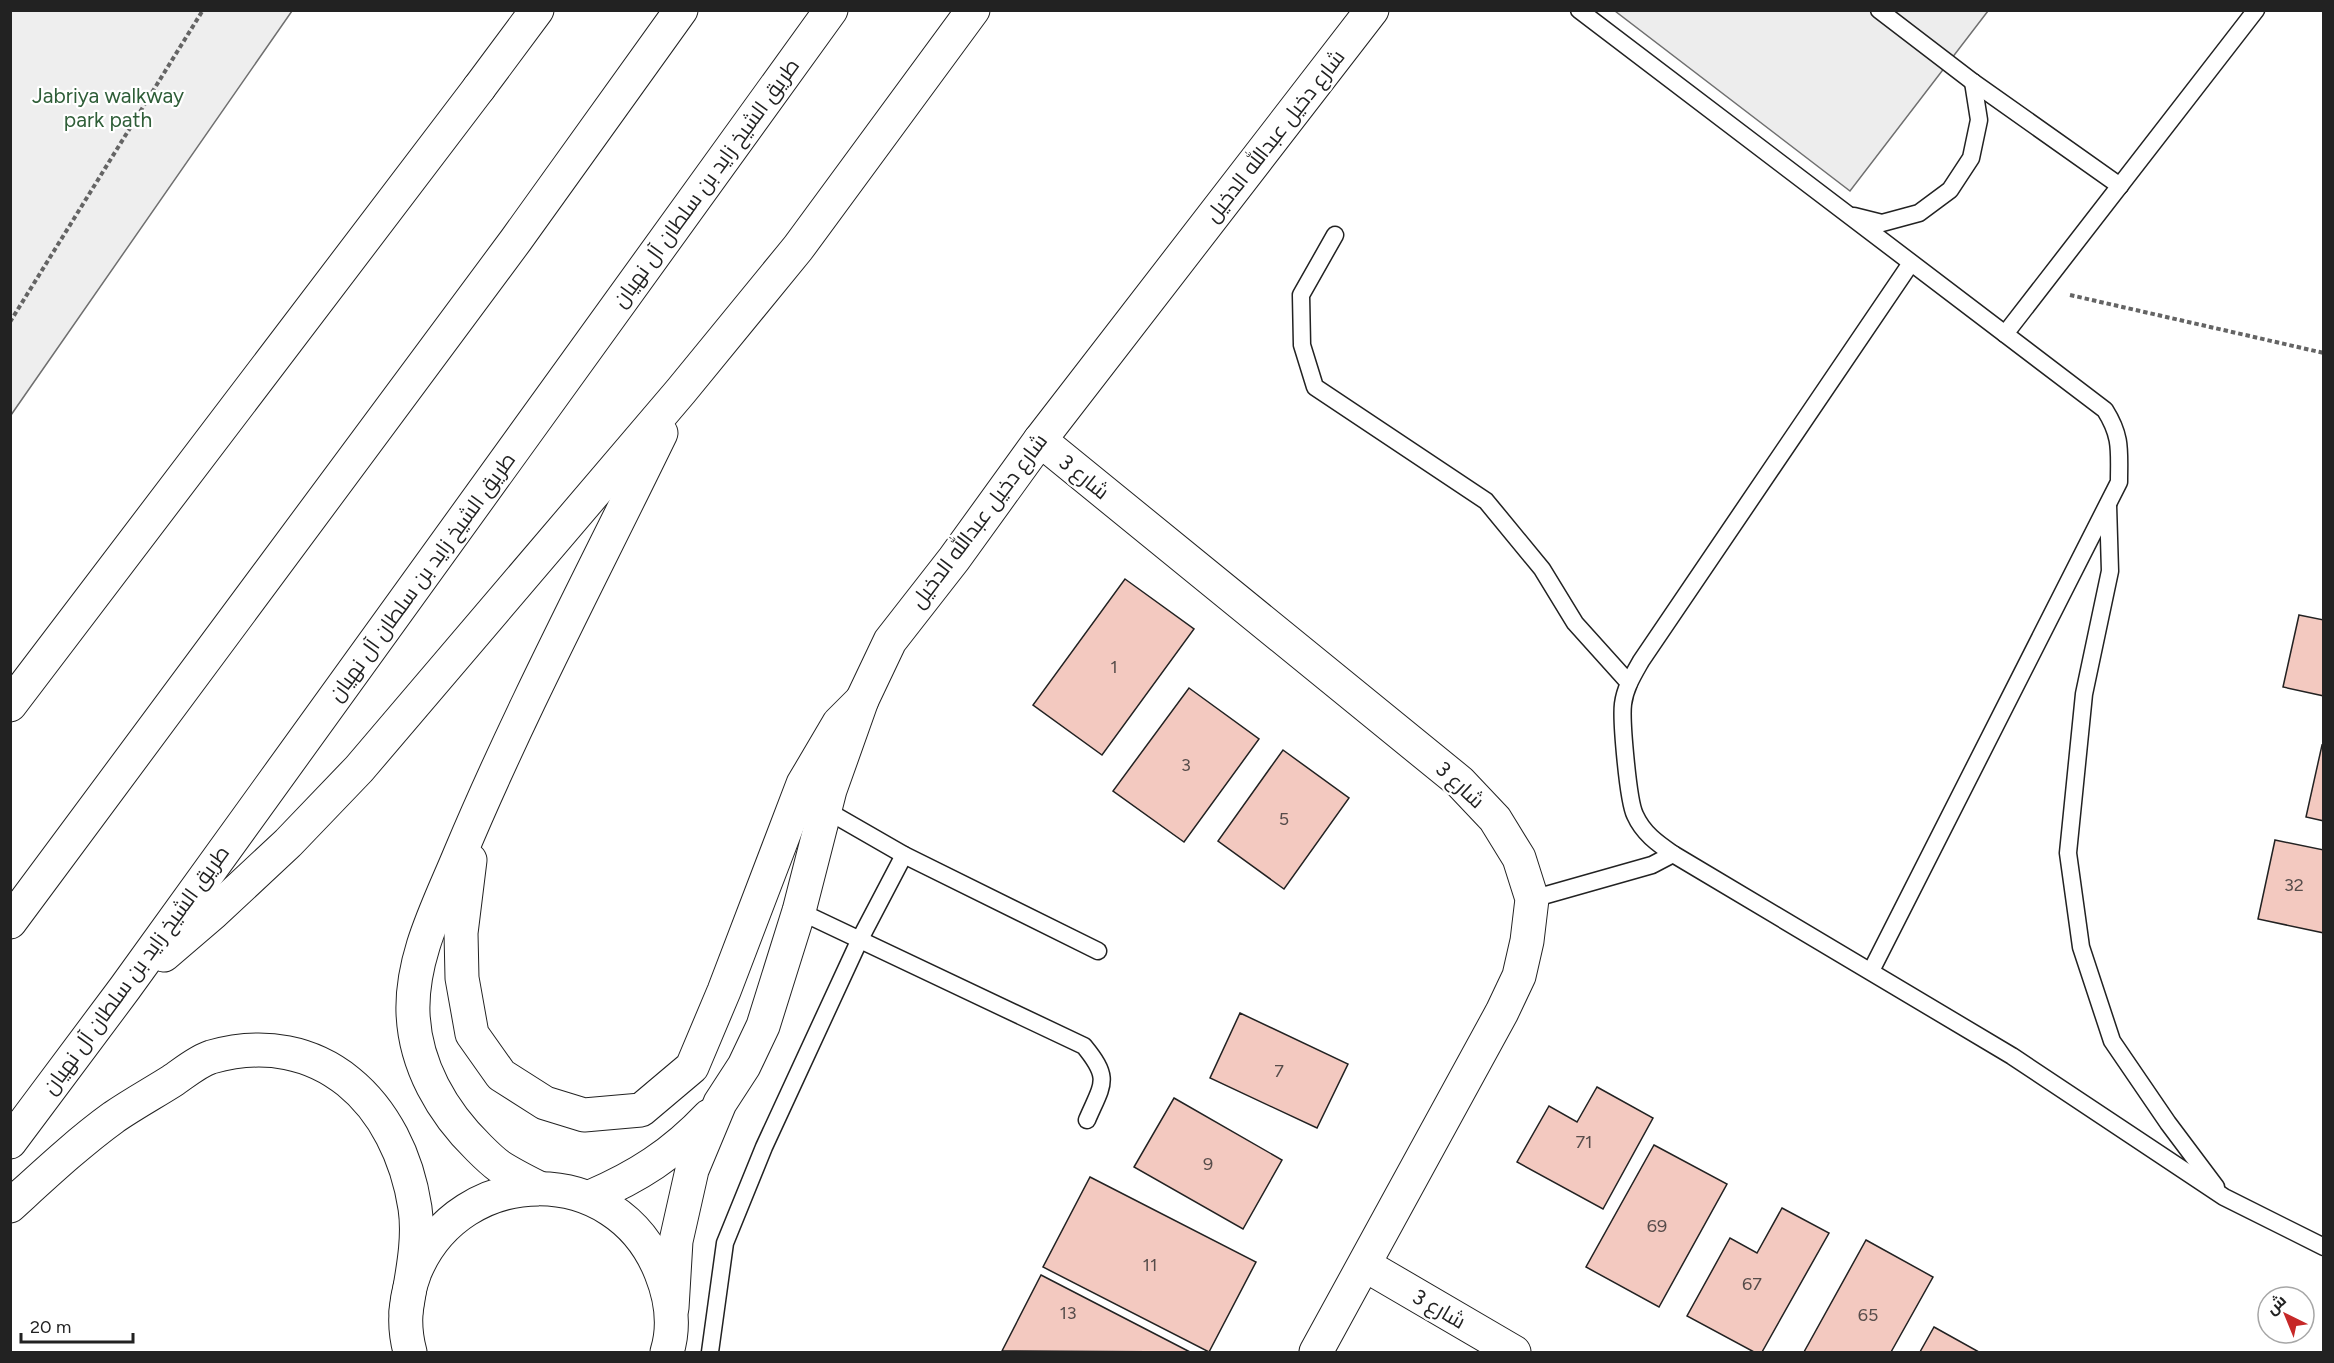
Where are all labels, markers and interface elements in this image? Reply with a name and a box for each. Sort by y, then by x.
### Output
street label: شارع دخيل عبدالله الدخيل [1199,44,1351,228]
street label: طريق الشيخ زايد بن سلطان آل نهيان [607,53,806,313]
park label: Jabriya walkway park path [32,83,184,132]
street label: شارع دخيل عبدالله الدخيل [904,428,1054,614]
street label: طريق الشيخ زايد بن سلطان آل نهيان [323,447,522,707]
street label: شارع 3 [1053,449,1114,506]
house number: 1 [1110,656,1118,678]
house number: 3 [1181,754,1191,776]
street label: شارع 3 [1429,756,1490,815]
house number: 5 [1279,808,1289,830]
street label: طريق الشيخ زايد بن سلطان آل نهيان [37,840,236,1100]
house number: 32 [2284,874,2304,896]
house number: 7 [1274,1060,1284,1082]
house number: 71 [1575,1131,1593,1153]
house number: 9 [1203,1153,1213,1175]
house number: 69 [1647,1215,1667,1237]
house number: 11 [1143,1254,1157,1276]
house number: 67 [1742,1273,1762,1295]
street label: شارع 3 [1407,1283,1470,1335]
north arrow [2256,1285,2316,1345]
text: ش [2262,1290,2290,1318]
house number: 13 [1059,1302,1077,1324]
house number: 65 [1858,1304,1878,1326]
scale bar [21,1306,134,1344]
text: 20 m [30,1316,71,1338]

